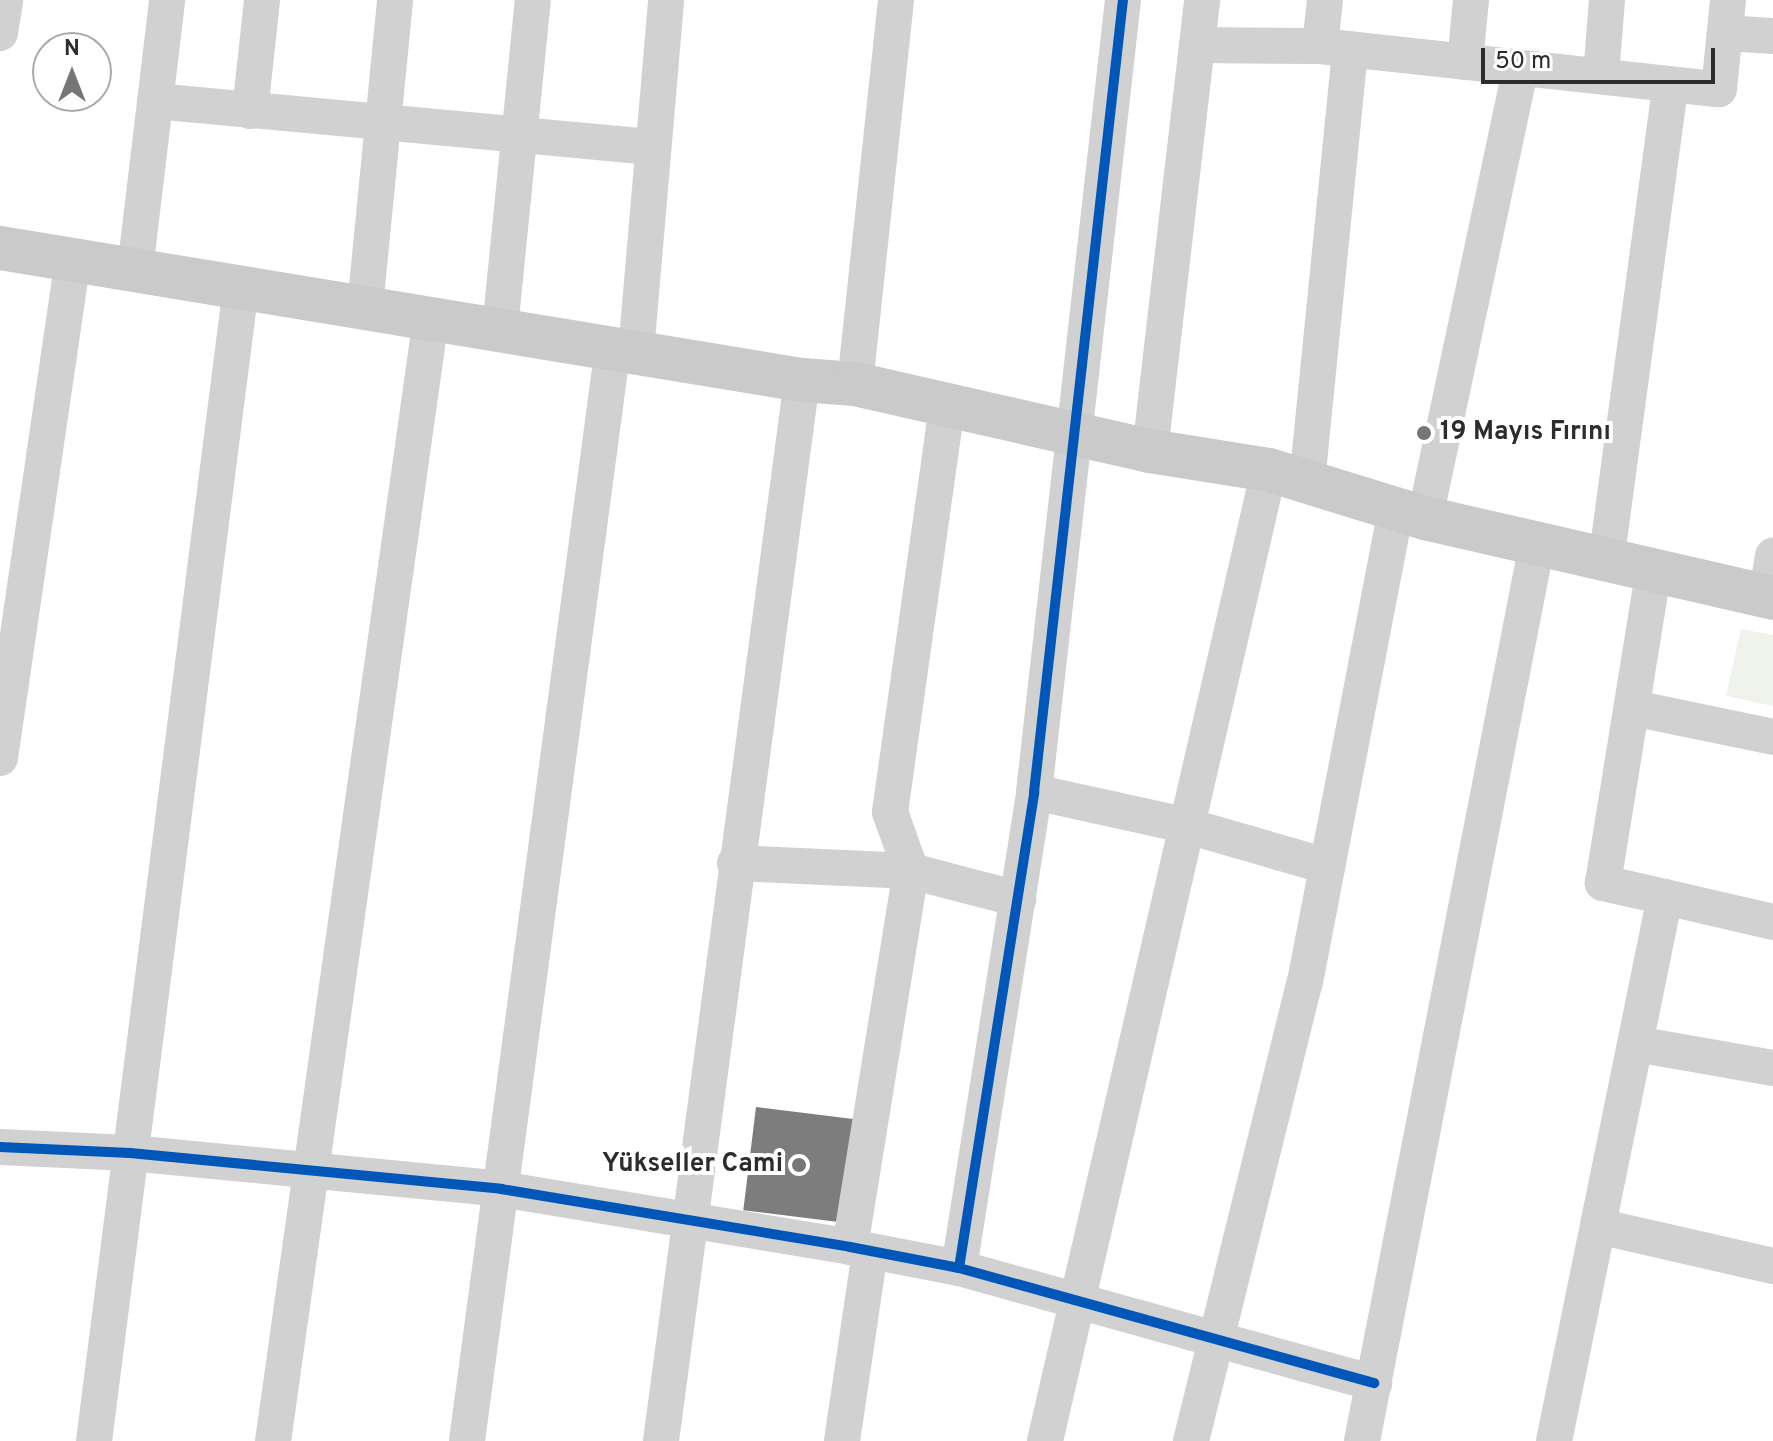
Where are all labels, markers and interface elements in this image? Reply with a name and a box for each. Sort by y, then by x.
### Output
north arrow [32,32,112,112]
scale bar [1485,32,1719,82]
text: N [64,36,80,63]
text: 50 m [1495,47,1551,77]
place label: 19 Mayıs Fırını [1440,417,1611,449]
marker: 19 Mayıs Fırını [1415,424,1433,442]
place label: Yükseller Cami [602,1149,783,1181]
marker: Yükseller Cami [790,1156,808,1174]

